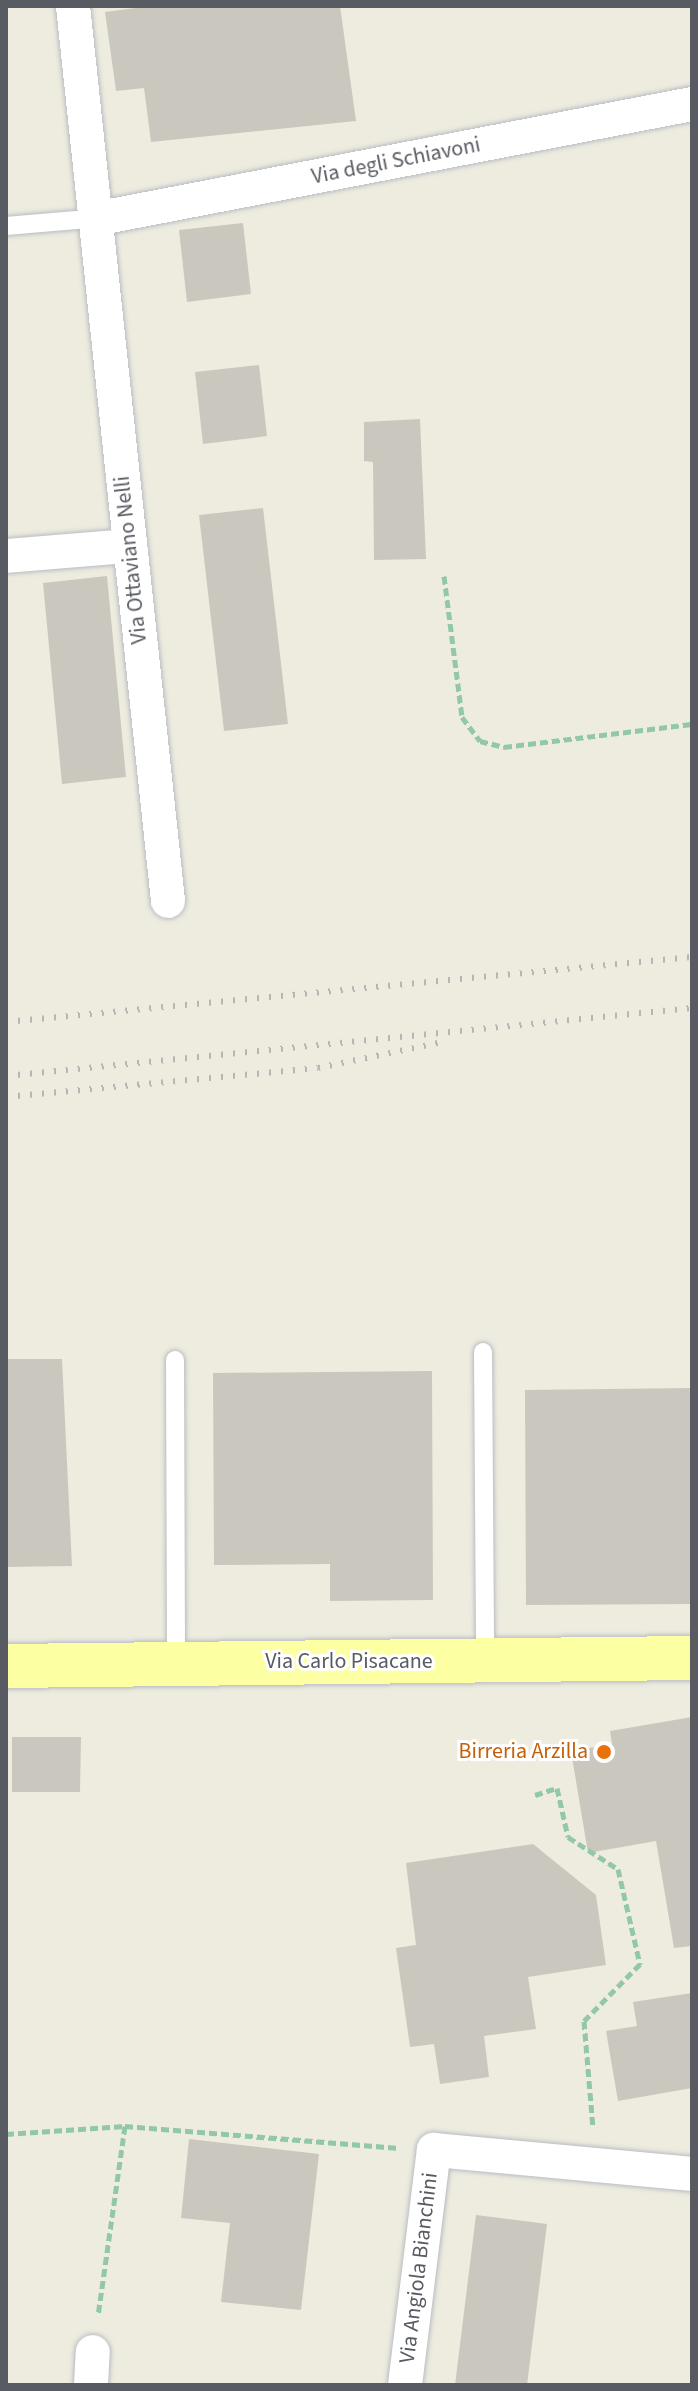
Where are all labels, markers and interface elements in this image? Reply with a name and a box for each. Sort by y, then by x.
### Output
street label: Via degli Schiavoni [309,132,483,190]
street label: Via Ottaviano Nelli [109,475,153,645]
street label: Via Carlo Pisacane [265,1649,433,1675]
place label: Birreria Arzilla [459,1739,588,1765]
marker: Birreria Arzilla [595,1743,613,1761]
street label: Via Angiola Bianchini [394,2171,444,2365]

